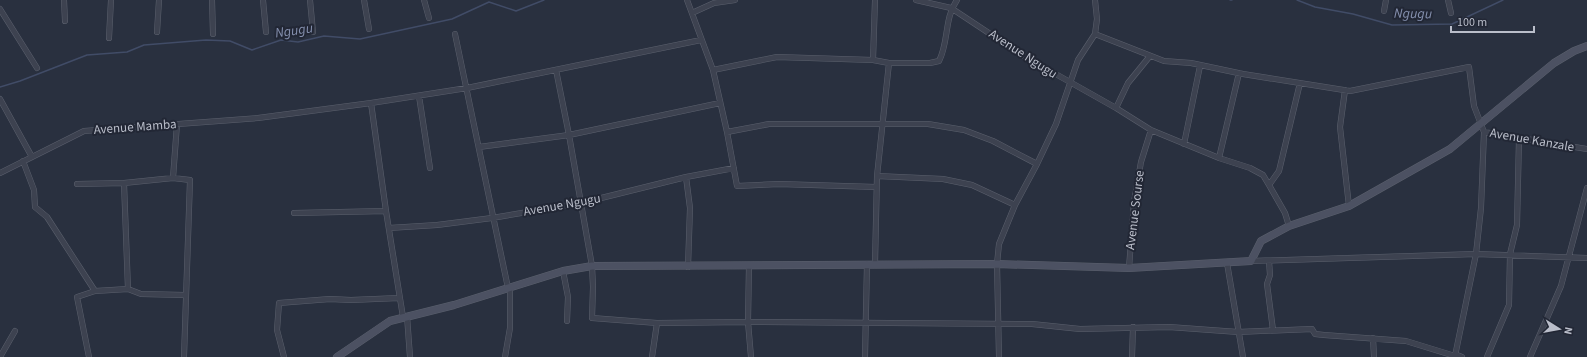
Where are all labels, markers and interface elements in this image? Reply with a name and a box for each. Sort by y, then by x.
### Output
water label: Ngugu [1394,4,1432,24]
scale bar [1451,8,1534,34]
text: 100 m [1457,14,1487,31]
water label: Ngugu [274,18,314,44]
street label: Avenue Ngugu [985,25,1061,83]
street label: Avenue Mamba [93,115,177,139]
street label: Avenue Kanzale [1488,124,1576,156]
street label: Avenue Sourse [1121,169,1149,251]
street label: Avenue Ngugu [522,189,602,221]
north arrow [1539,309,1579,349]
text: N [1560,326,1576,336]

